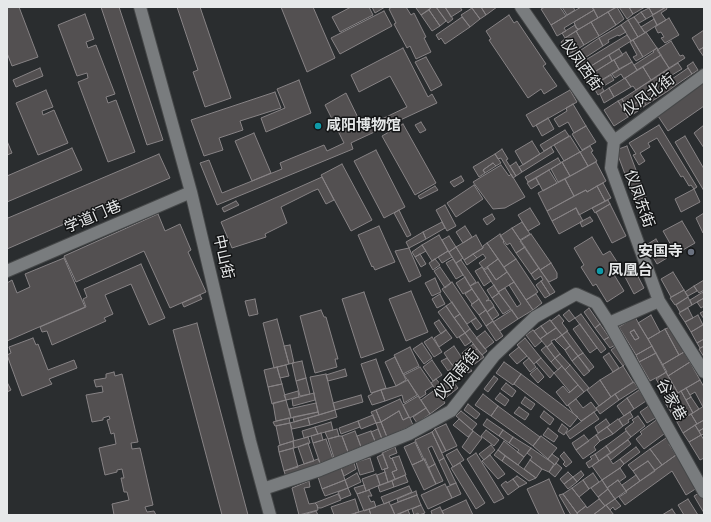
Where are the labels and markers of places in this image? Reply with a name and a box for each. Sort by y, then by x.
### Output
place label: 咸阳博物馆 [326,117,401,135]
marker: 咸阳博物馆 [313,121,323,131]
place label: 安国寺 [638,243,683,261]
marker: 安国寺 [686,247,696,257]
place label: 凤凰台 [608,262,653,280]
marker: 凤凰台 [595,266,605,276]

